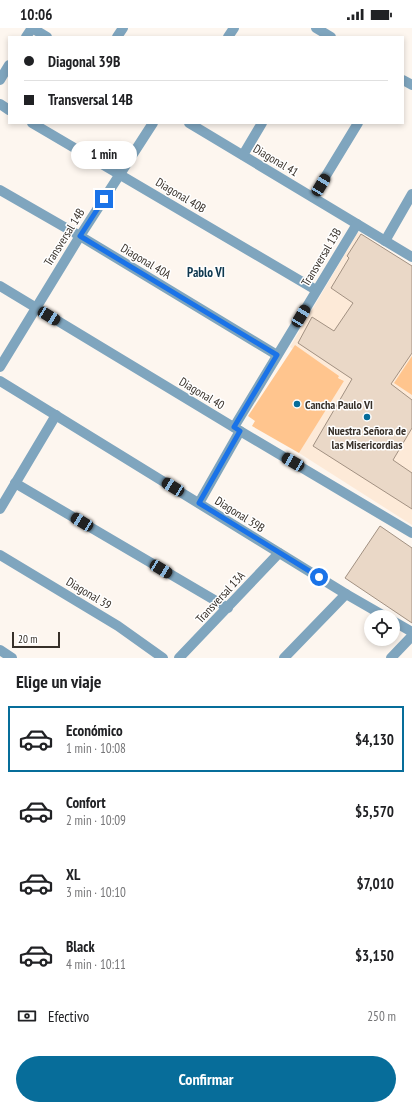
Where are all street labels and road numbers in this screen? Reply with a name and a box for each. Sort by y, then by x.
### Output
street label: Diagonal 41 [251,141,301,179]
street label: Diagonal 40B [153,174,209,216]
street label: Transversal 14B [40,205,88,269]
street label: Transversal 13B [298,225,344,289]
street label: Diagonal 40A [118,240,174,282]
street label: Diagonal 40 [177,374,227,412]
street label: Diagonal 39B [212,493,268,535]
street label: Transversal 13A [192,568,248,626]
street label: Diagonal 39 [64,574,114,612]

